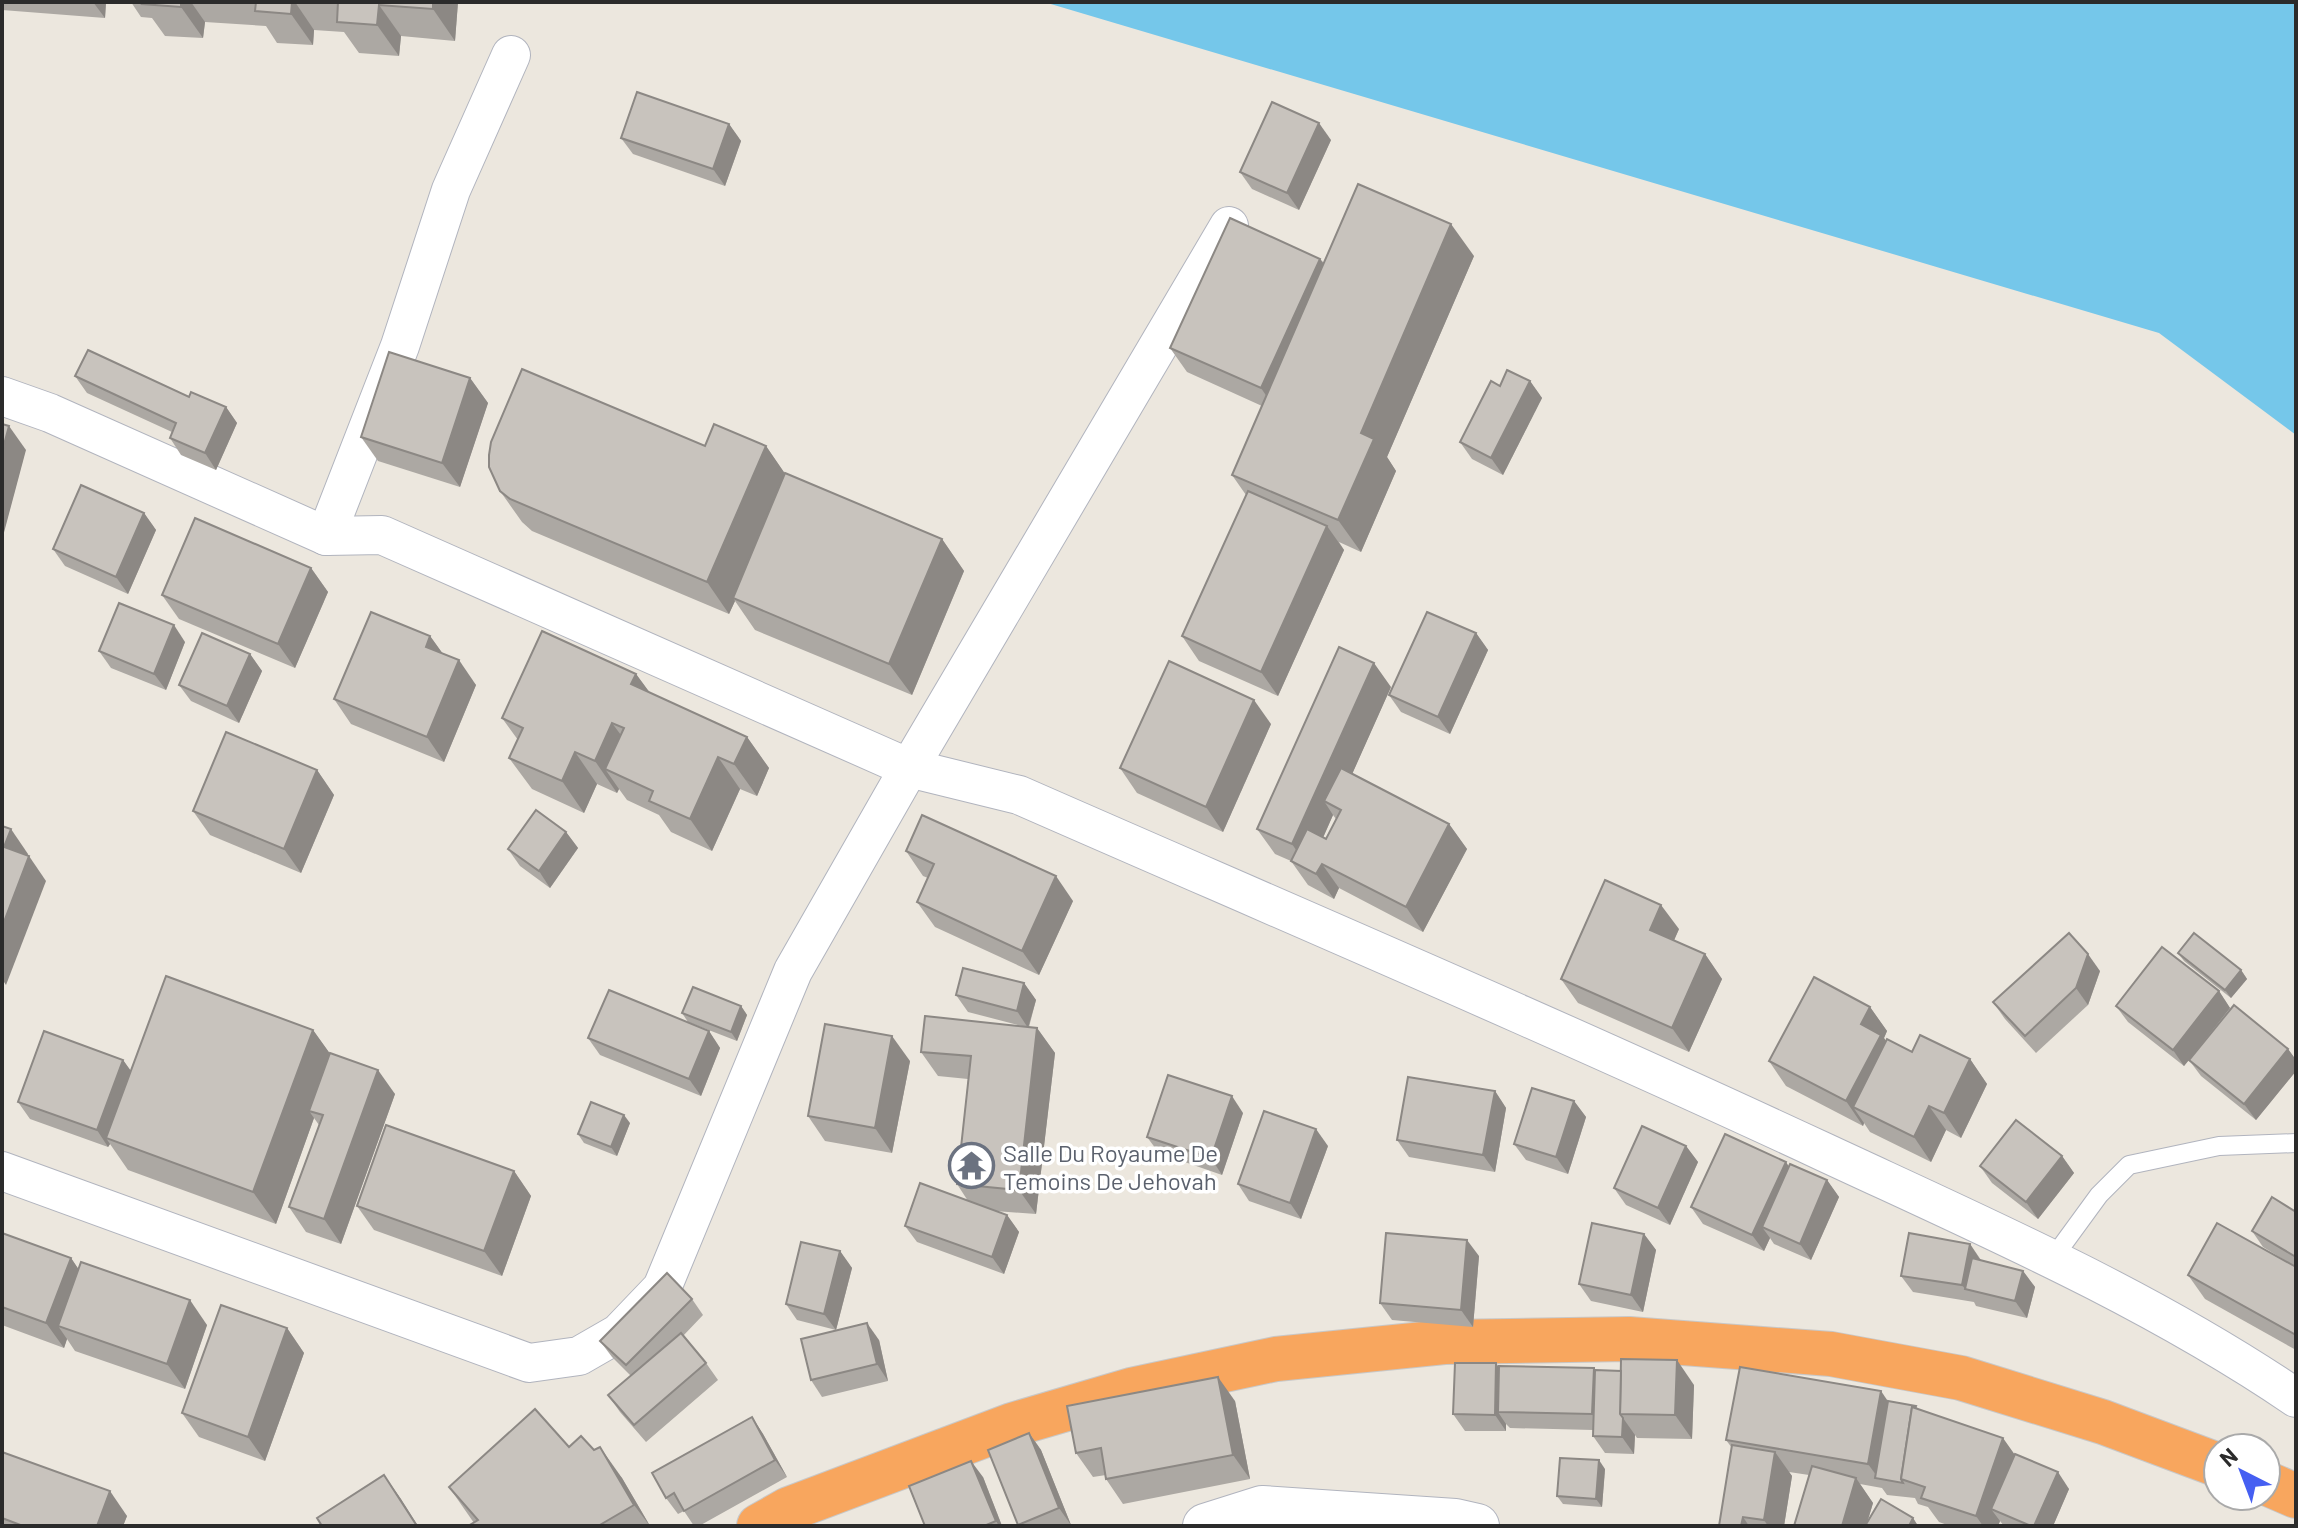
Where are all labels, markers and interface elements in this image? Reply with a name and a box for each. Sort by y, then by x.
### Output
place label: Salle Du Royaume De Temoins De Jehovah [1003,1138,1218,1195]
temple icon: Salle Du Royaume De Temoins De Jehovah [948,1142,996,1190]
north arrow [2202,1432,2282,1512]
text: N [2214,1442,2242,1471]

